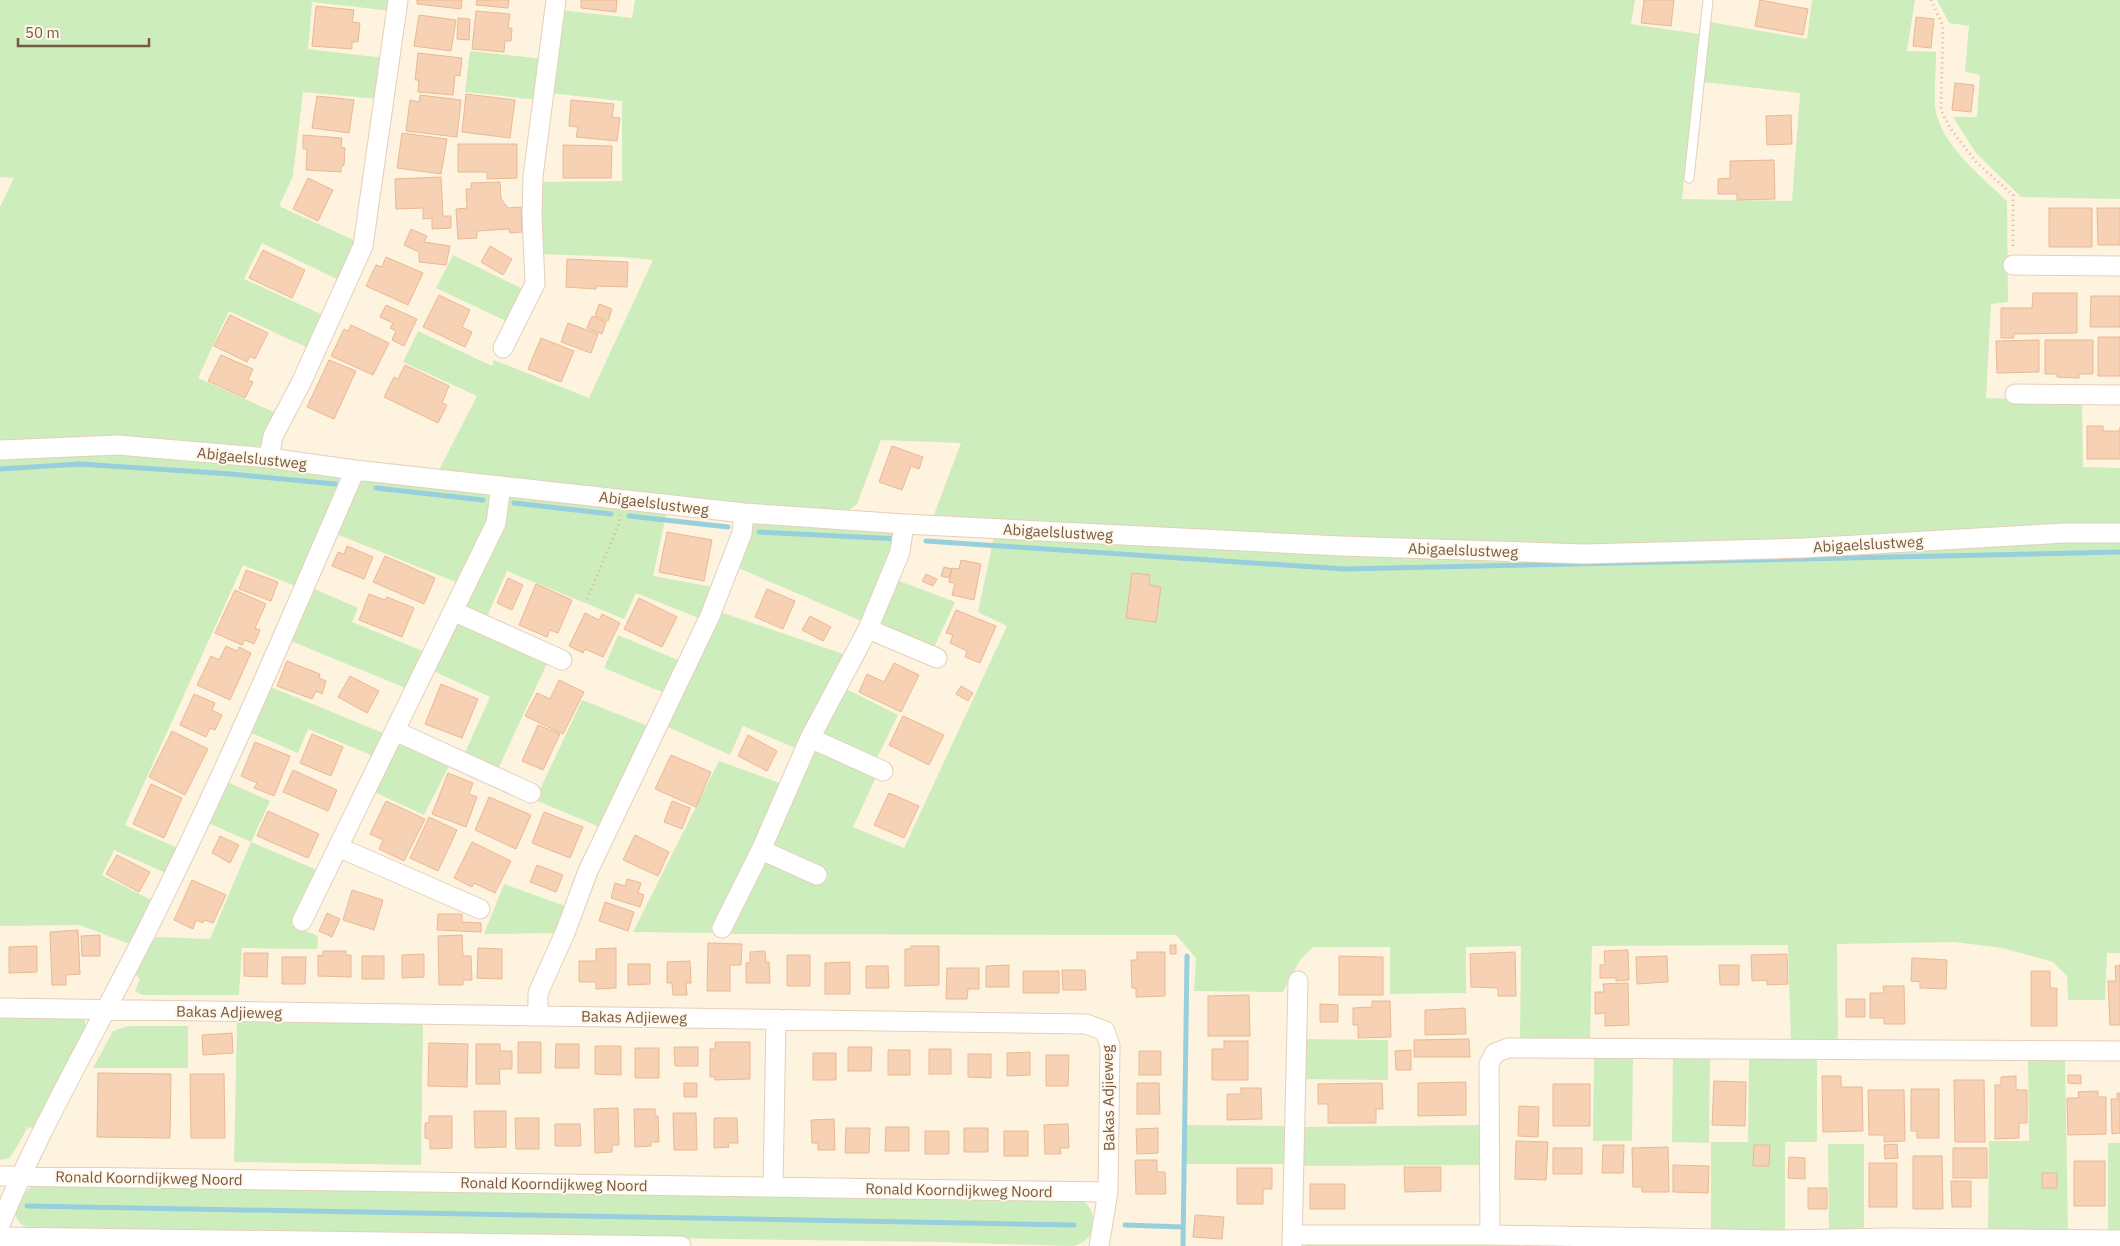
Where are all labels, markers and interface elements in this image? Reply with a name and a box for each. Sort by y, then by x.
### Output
scale bar [18,15,149,47]
text: 50 m [25,23,60,42]
street label: Abigaelslustweg [196,443,308,473]
street label: Abigaelslustweg [598,487,710,519]
street label: Abigaelslustweg [1002,520,1114,544]
street label: Abigaelslustweg [1812,532,1924,556]
street label: Abigaelslustweg [1408,539,1518,561]
street label: Bakas Adjieweg [176,1002,282,1022]
street label: Bakas Adjieweg [581,1007,687,1027]
street label: Bakas Adjieweg [1098,1045,1118,1151]
street label: Ronald Koorndijkweg Noord [55,1167,243,1189]
street label: Ronald Koorndijkweg Noord [460,1173,648,1195]
street label: Ronald Koorndijkweg Noord [865,1179,1053,1201]

